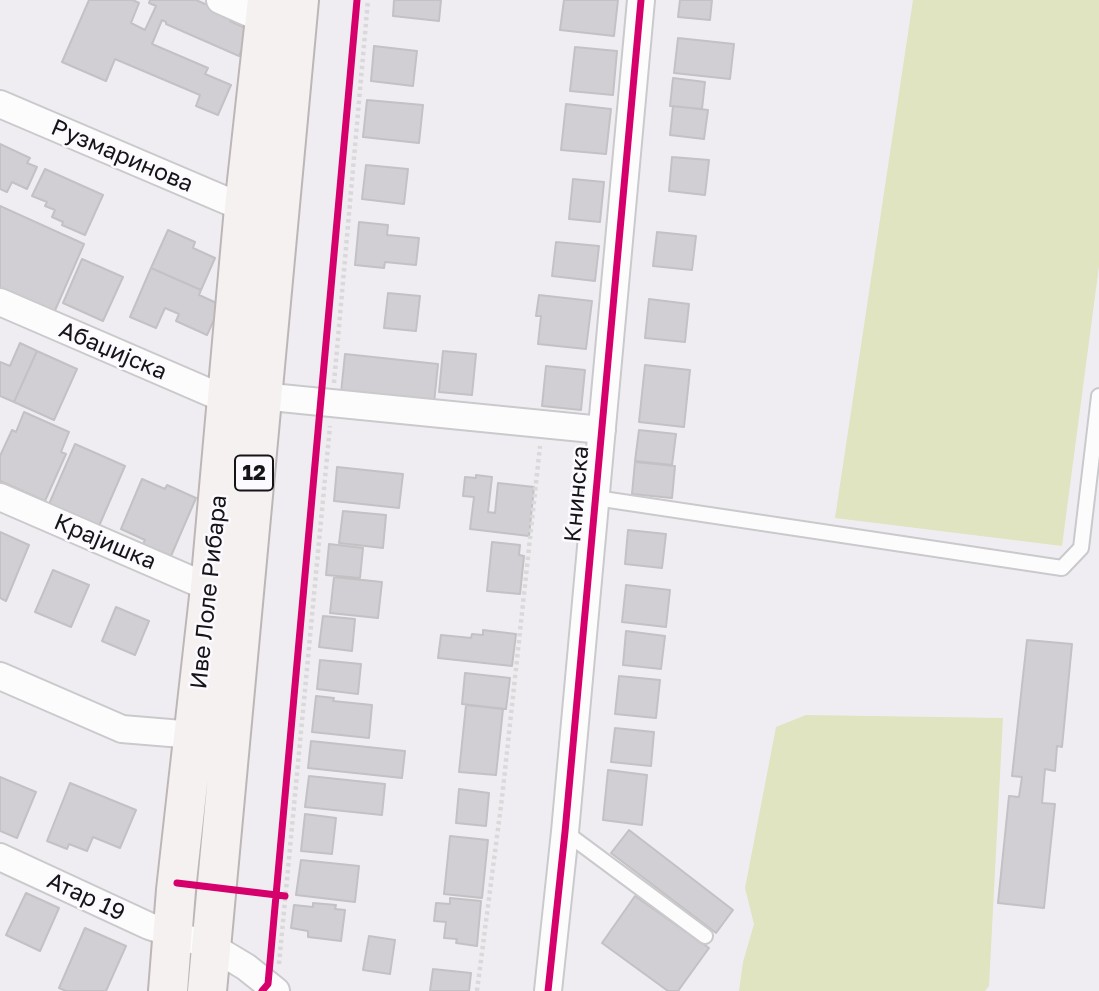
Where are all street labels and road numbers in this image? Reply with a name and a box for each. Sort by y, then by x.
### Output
street label: Рузмаринова [47,114,197,198]
street label: Абаџијска [55,316,171,386]
street label: Книнска [559,445,595,543]
road number: 12 [235,456,273,490]
street label: Иве Лоле Рибара [185,494,233,690]
street label: Крајишка [50,508,160,576]
street label: Атар 19 [43,867,129,927]

